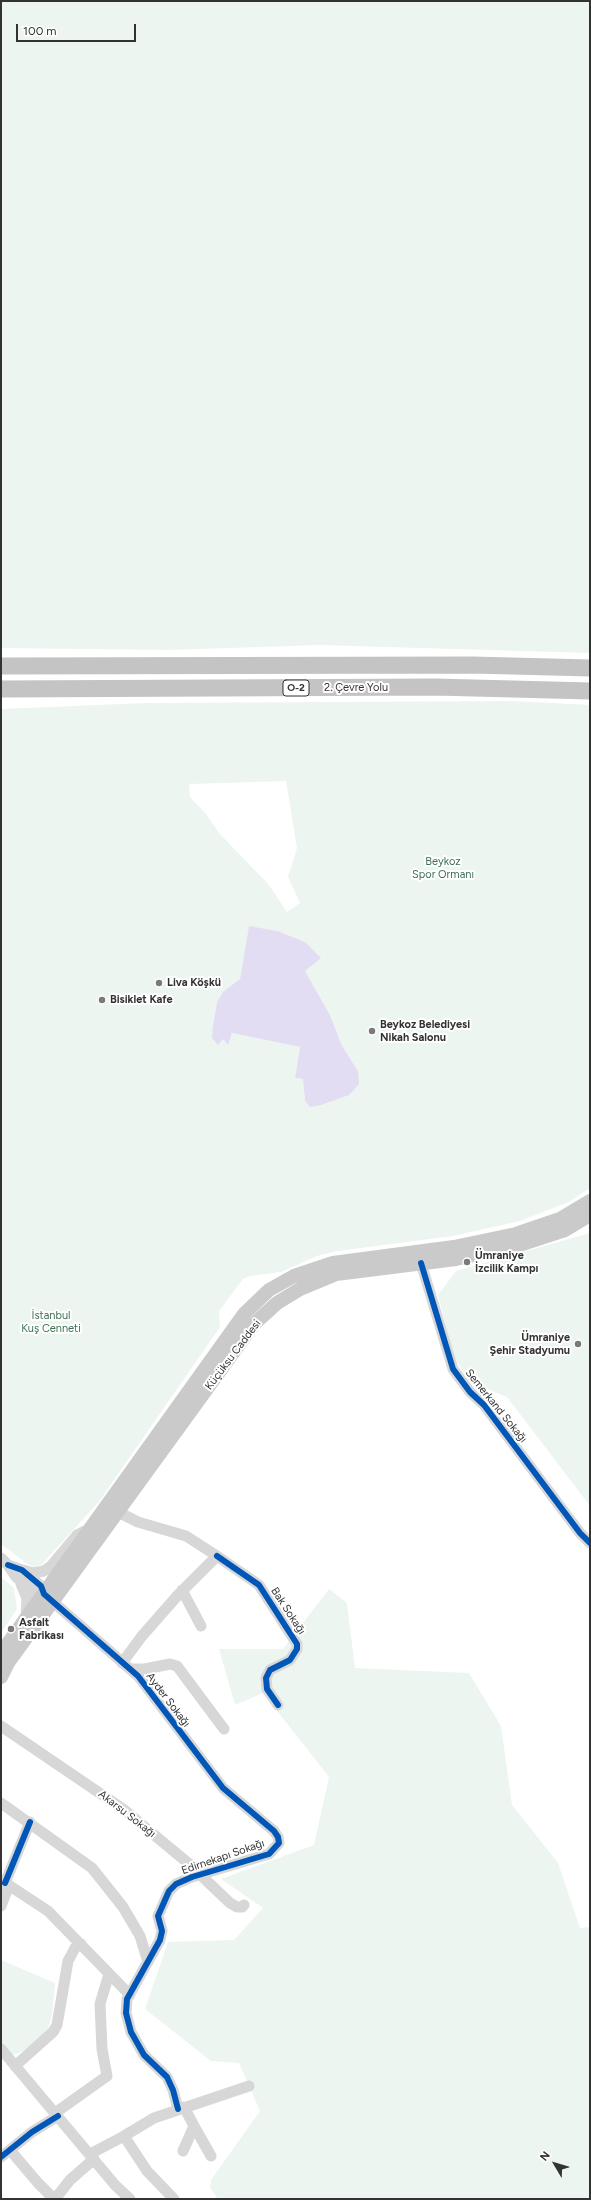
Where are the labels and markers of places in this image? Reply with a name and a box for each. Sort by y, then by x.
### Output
place label: Liva Köşkü [167,976,221,990]
marker: Liva Köşkü [154,978,164,988]
place label: Bisiklet Kafe [110,993,173,1007]
marker: Bisiklet Kafe [97,995,107,1005]
place label: Beykoz Belediyesi Nikah Salonu [380,1018,470,1044]
marker: Beykoz Belediyesi Nikah Salonu [367,1026,377,1036]
place label: Ümraniye İzcilik Kampı [475,1249,538,1275]
marker: Ümraniye İzcilik Kampı [462,1257,472,1267]
place label: Ümraniye Şehir Stadyumu [489,1331,570,1357]
marker: Ümraniye Şehir Stadyumu [573,1339,583,1349]
place label: Asfalt Fabrikası [19,1616,64,1642]
marker: Asfalt Fabrikası [6,1624,16,1634]

